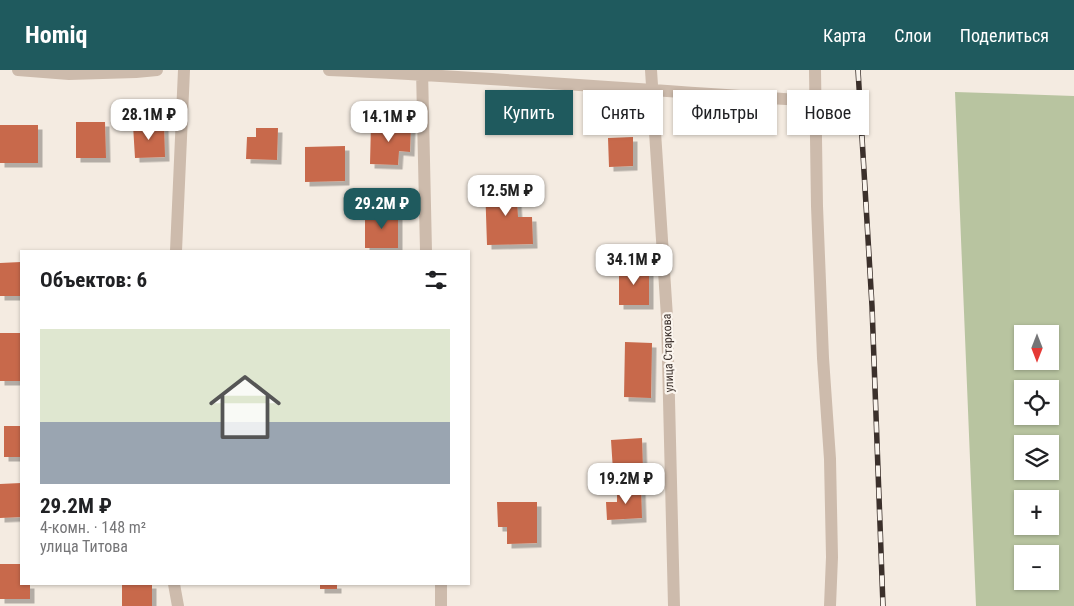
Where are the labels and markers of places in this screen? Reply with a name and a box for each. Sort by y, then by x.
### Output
pin: 28.1M ₽ [103,98,195,141]
pin: 14.1M ₽ [343,100,435,143]
pin: 12.5M ₽ [460,174,552,217]
pin: 29.2M ₽ [336,188,428,230]
pin: 34.1M ₽ [588,244,680,286]
pin: 19.2M ₽ [580,462,672,505]

